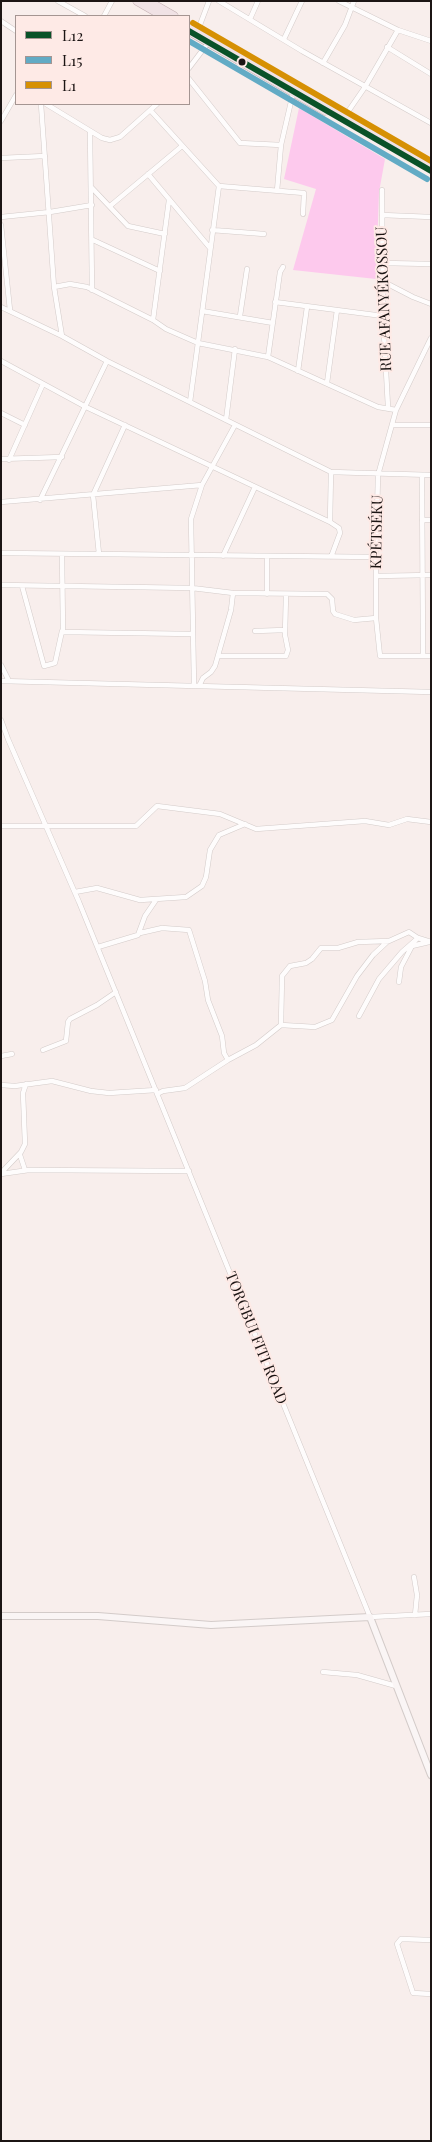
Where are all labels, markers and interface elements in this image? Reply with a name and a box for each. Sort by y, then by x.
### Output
legend [15,15,190,105]
text: L12 [62,25,84,45]
text: L15 [62,50,82,70]
unlabelled marker [237,57,247,67]
text: L1 [62,75,76,95]
street label: RUE AFANYÉKOSSOU [372,226,396,372]
street label: KPÉTSÉKU [367,495,387,569]
street label: TORGBUI FITI ROAD [221,1269,291,1407]

